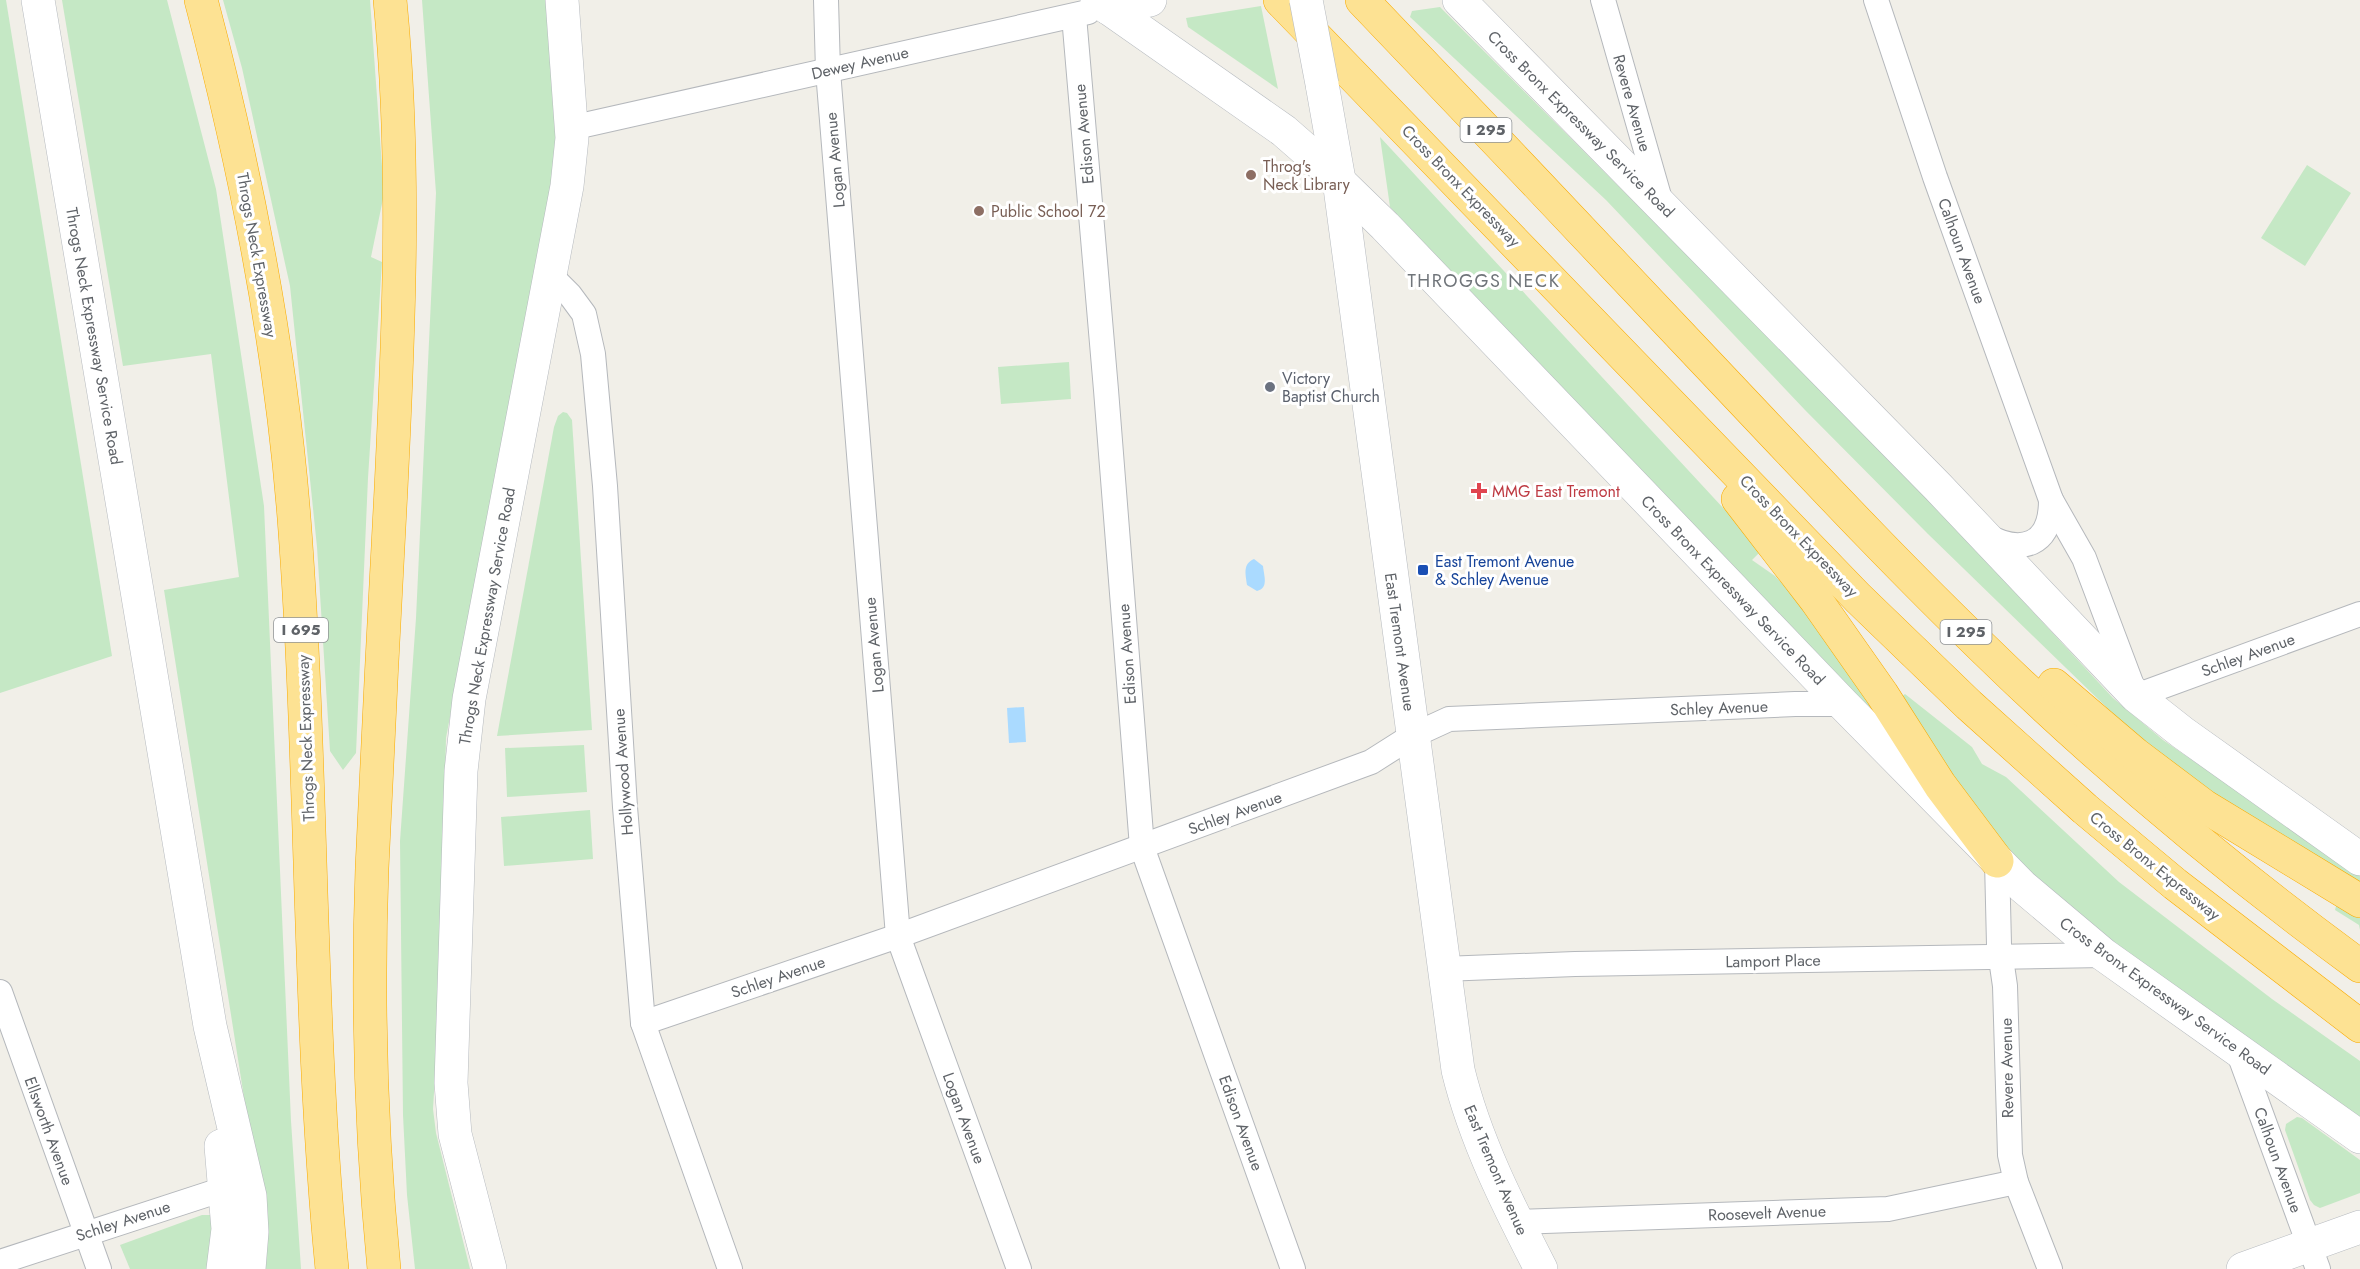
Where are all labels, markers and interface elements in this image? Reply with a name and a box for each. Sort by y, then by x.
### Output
street label: Cross Bronx Expressway Service Road [1482,25,1680,223]
street label: Dewey Avenue [809,41,911,85]
street label: Revere Avenue [1607,52,1657,154]
street label: Edison Avenue [1068,83,1100,185]
street label: Logan Avenue [819,111,851,209]
road number: I 295 [1460,118,1512,142]
street label: Cross Bronx Expressway [1396,120,1526,253]
place label: Throg's Neck Library [1263,155,1351,196]
marker: Throg's Neck Library [1244,168,1258,182]
street label: Throgs Neck Expressway [231,171,283,340]
street label: Calhoun Avenue [1932,195,1992,307]
place label: Public School 72 [991,200,1106,223]
marker: Public School 72 [972,204,986,218]
street label: Throgs Neck Expressway Service Road [60,205,128,467]
district label: THROGGS NECK [1407,268,1561,294]
place label: Victory Baptist Church [1282,367,1380,408]
marker: Victory Baptist Church [1263,380,1277,394]
street label: Cross Bronx Expressway [1734,470,1864,603]
place label: MMG East Tremont [1492,480,1620,503]
marker: MMG East Tremont [1470,482,1488,500]
street label: Throgs Neck Expressway Service Road [453,485,521,747]
street label: Cross Bronx Expressway Service Road [1636,490,1830,690]
place label: East Tremont Avenue & Schley Avenue [1435,550,1574,591]
marker: East Tremont Avenue & Schley Avenue [1416,563,1430,577]
street label: East Tremont Avenue [1379,571,1421,713]
street label: Logan Avenue [858,596,890,694]
street label: Edison Avenue [1112,603,1142,705]
road number: I 695 [274,618,328,642]
road number: I 295 [1940,620,1992,644]
street label: Schley Avenue [2198,627,2298,683]
street label: Throgs Neck Expressway [292,653,320,822]
street label: Schley Avenue [1670,695,1768,721]
street label: Hollywood Avenue [607,708,639,836]
street label: Schley Avenue [1185,785,1285,841]
street label: Cross Bronx Expressway [2085,806,2226,927]
street label: Cross Bronx Expressway Service Road [2055,911,2275,1081]
street label: Lamport Place [1725,949,1821,973]
street label: Schley Avenue [728,950,828,1004]
street label: Revere Avenue [1995,1018,2019,1118]
street label: Logan Avenue [937,1069,991,1167]
street label: Edison Avenue [1213,1072,1269,1174]
street label: Ellsworth Avenue [19,1073,79,1189]
street label: East Tremont Avenue [1458,1101,1534,1239]
street label: Calhoun Avenue [2248,1104,2308,1216]
street label: Schley Avenue [73,1195,173,1247]
street label: Roosevelt Avenue [1708,1199,1826,1227]

